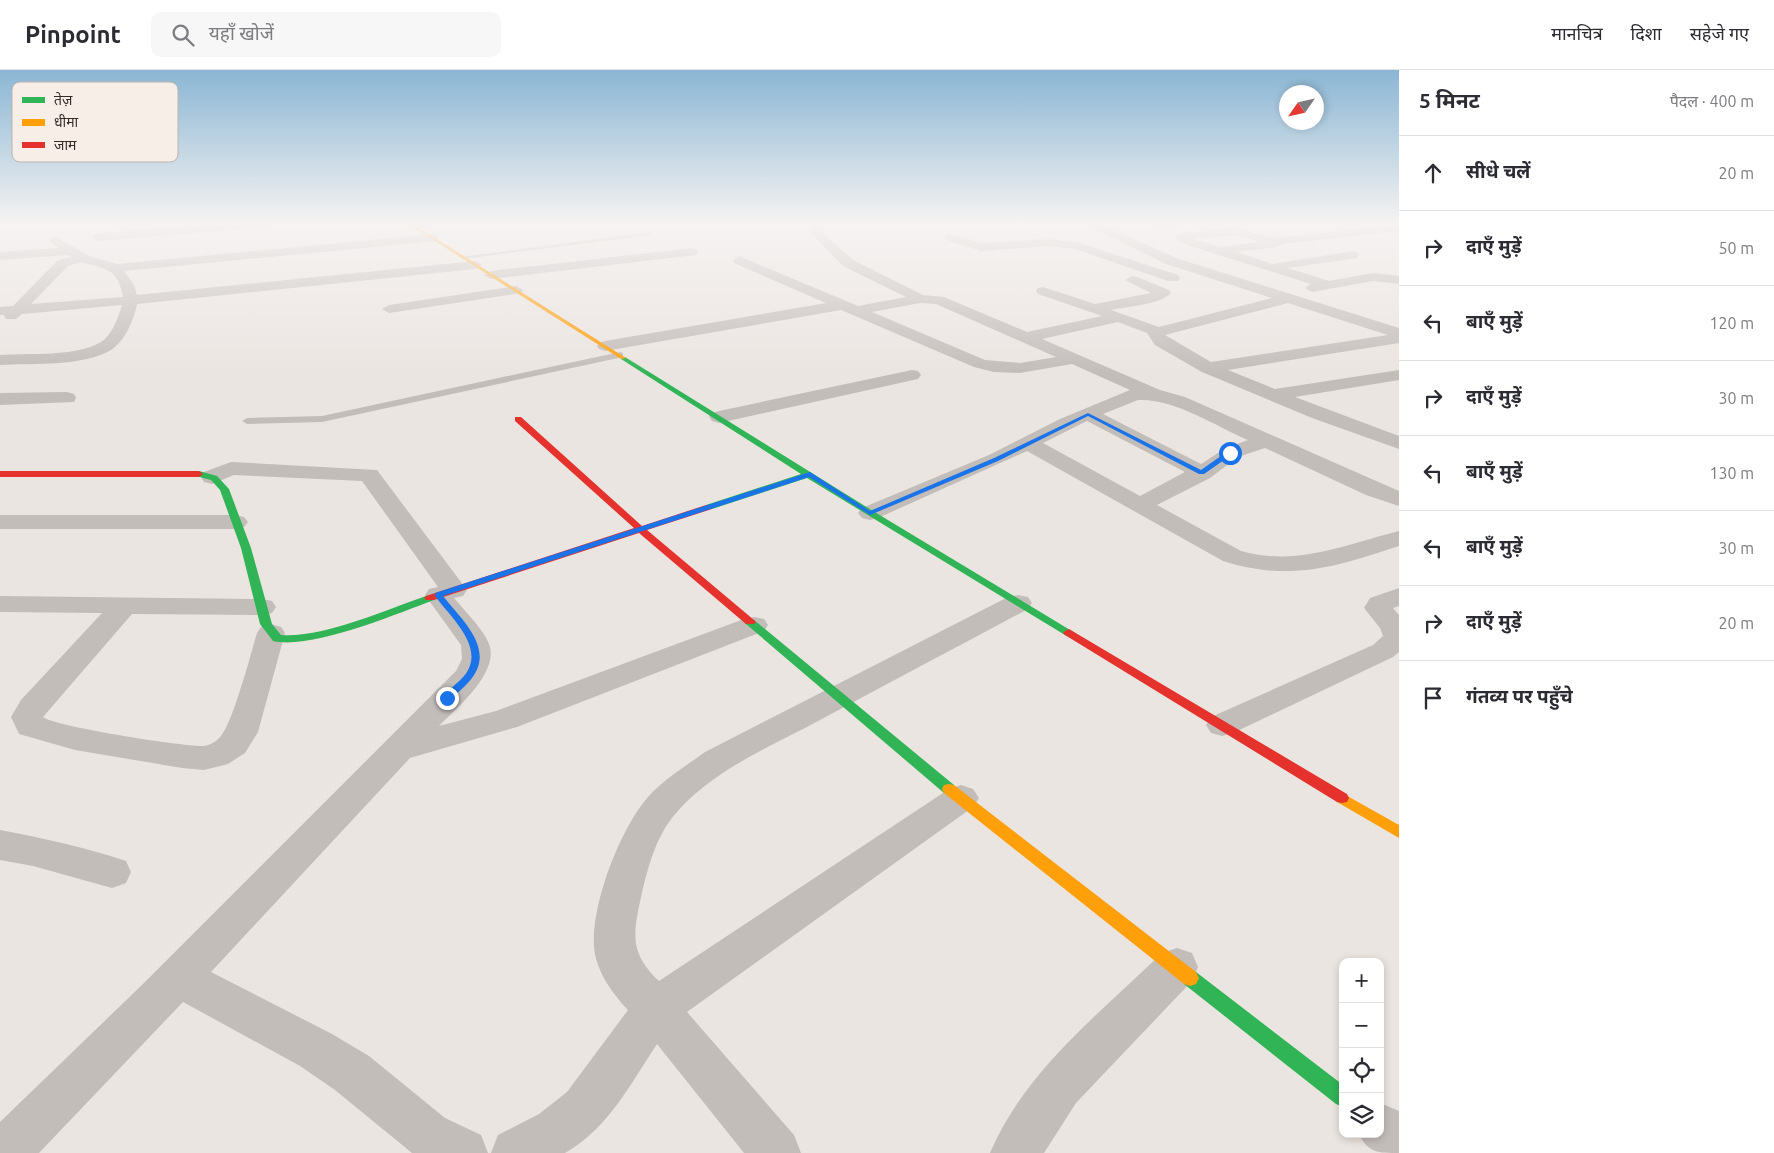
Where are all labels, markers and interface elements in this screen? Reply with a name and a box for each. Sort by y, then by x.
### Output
search box [151,12,501,57]
text: Pinpoint [25,21,121,48]
icon: search [169,21,197,49]
text: यहाँ खोजें [209,22,274,44]
text: मानचित्र [1551,23,1603,43]
text: दिशा [1631,23,1662,43]
text: सहेजे गए [1690,23,1749,43]
legend [12,82,178,162]
north arrow [1279,85,1324,130]
text: 5 मिनट [1419,88,1480,112]
text: तेज़ [54,91,73,108]
text: पैदल · 400 m [1670,92,1754,110]
text: धीमा [54,114,79,130]
text: जाम [54,137,77,153]
icon: ahead [1419,159,1447,187]
text: सीधे चलें [1466,160,1530,182]
text: 20 m [1718,164,1754,182]
icon: right [1419,234,1447,262]
text: दाएँ मुड़ें [1466,235,1522,257]
text: 50 m [1718,239,1754,257]
icon: left [1419,309,1447,337]
text: बाएँ मुड़ें [1466,310,1523,332]
text: 120 m [1709,314,1754,332]
icon: right [1419,384,1447,412]
text: दाएँ मुड़ें [1466,385,1522,407]
text: 30 m [1718,389,1754,407]
route start [1219,442,1242,465]
icon: left [1419,459,1447,487]
text: बाएँ मुड़ें [1466,460,1523,482]
text: 130 m [1709,464,1754,482]
icon: left [1419,534,1447,562]
text: बाएँ मुड़ें [1466,535,1523,557]
text: 30 m [1718,539,1754,557]
icon: right [1419,609,1447,637]
text: दाएँ मुड़ें [1466,610,1522,632]
text: 20 m [1718,614,1754,632]
icon: arrive [1419,684,1447,712]
text: गंतव्य पर पहुँचे [1466,685,1573,707]
route end [436,687,459,710]
map controls [1339,958,1384,1138]
button: + [1339,958,1384,1003]
button: − [1339,1003,1384,1048]
button: locate [1339,1048,1384,1093]
button: layers [1339,1093,1384,1138]

